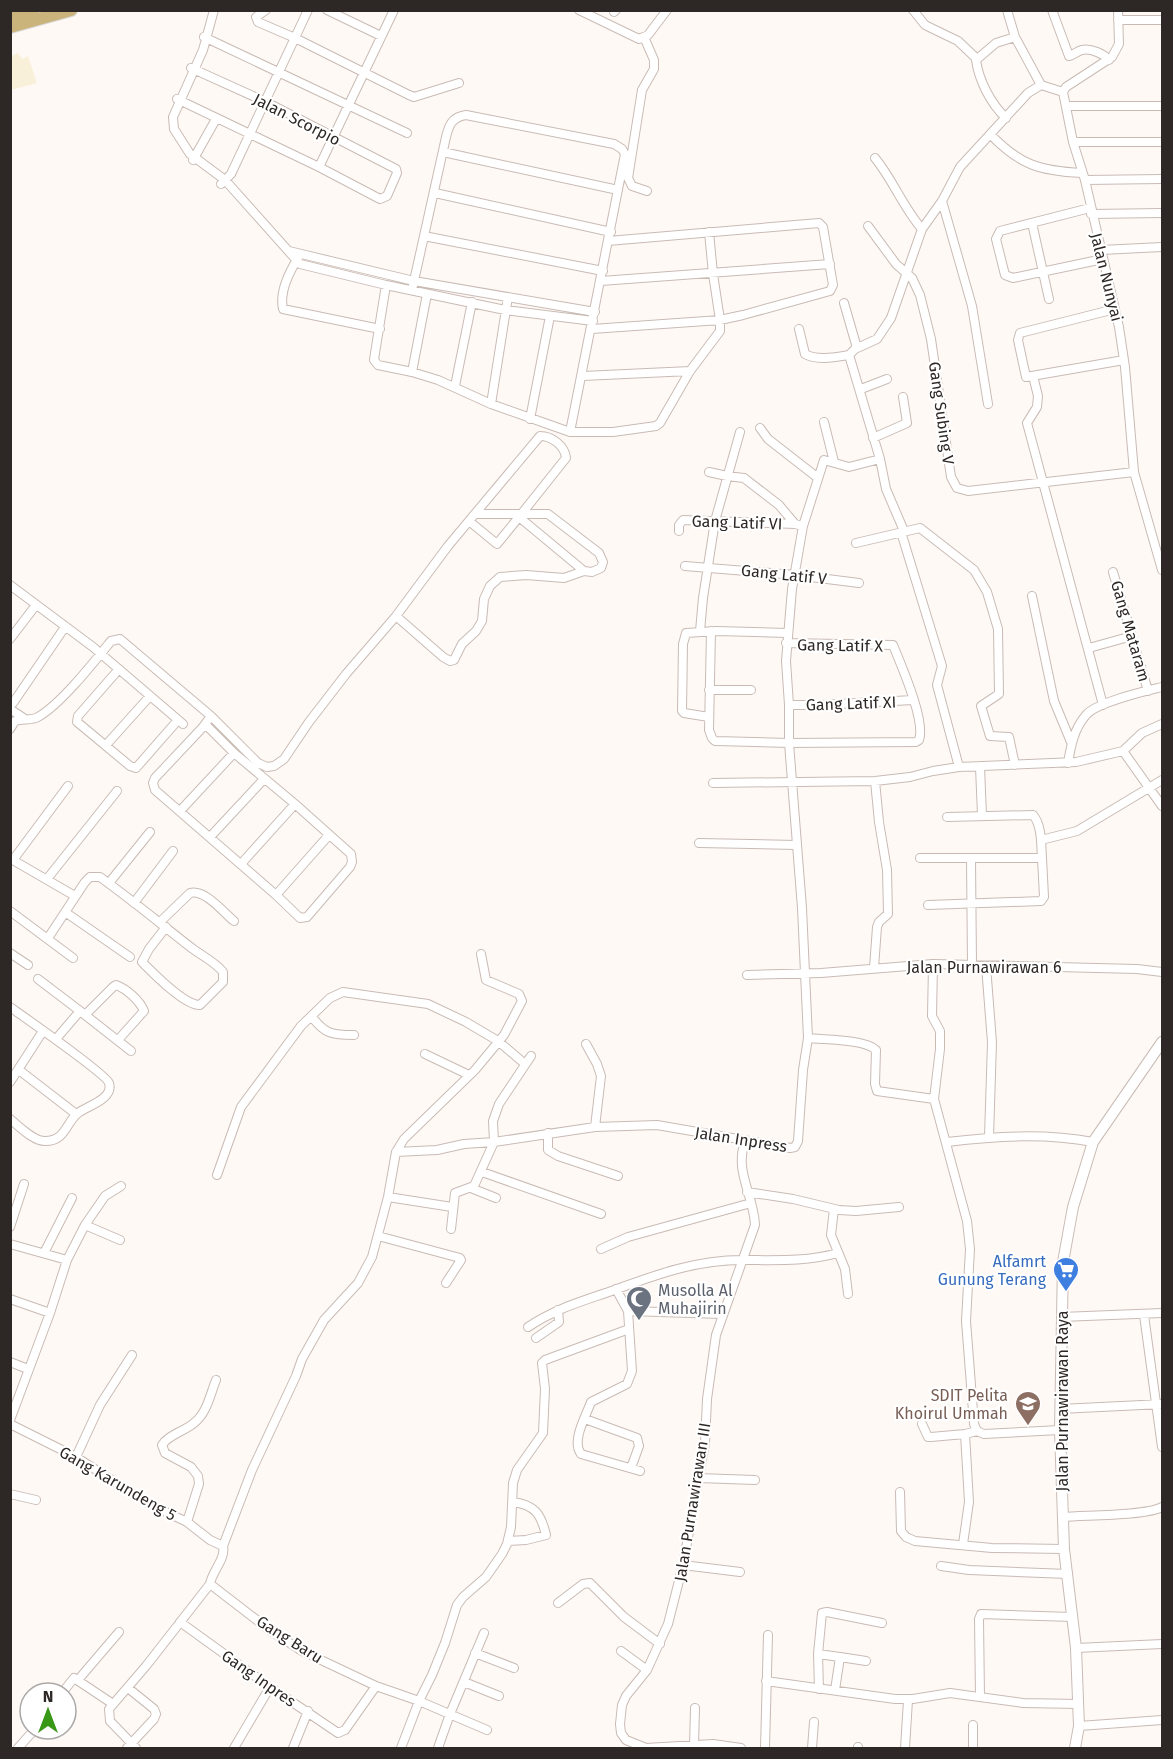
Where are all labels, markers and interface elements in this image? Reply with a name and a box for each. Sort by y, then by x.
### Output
street label: Jalan Scorpio [250,89,344,150]
street label: Jalan Nunyai [1086,231,1127,323]
street label: Gang Subing V [925,360,958,466]
street label: Gang Latif VI [691,511,783,534]
street label: Gang Latif V [740,561,828,588]
street label: Gang Mataram [1107,578,1154,684]
street label: Gang Latif X [797,635,883,656]
street label: Gang Latif XI [805,692,897,715]
street label: Jalan Purnawirawan 6 [906,958,1062,977]
street label: Jalan Inpress [693,1123,788,1156]
place label: Alfamrt Gunung Terang [938,1252,1047,1289]
supermarket icon: Alfamrt Gunung Terang [1051,1255,1081,1293]
place label: Musolla Al Muhajirin [658,1281,733,1318]
mosque icon: Musolla Al Muhajirin [624,1284,654,1322]
street label: Jalan Purnawirawan Raya [1053,1311,1072,1491]
place label: SDIT Pelita Khoirul Ummah [895,1386,1008,1423]
school or university icon: SDIT Pelita Khoirul Ummah [1013,1389,1043,1427]
street label: Jalan Purnawirawan III [671,1421,714,1583]
street label: Gang Karundeng 5 [56,1442,180,1525]
street label: Gang Baru [253,1612,326,1667]
street label: Gang Inpres [218,1646,299,1711]
north arrow [18,1681,78,1741]
text: N [43,1687,53,1706]

